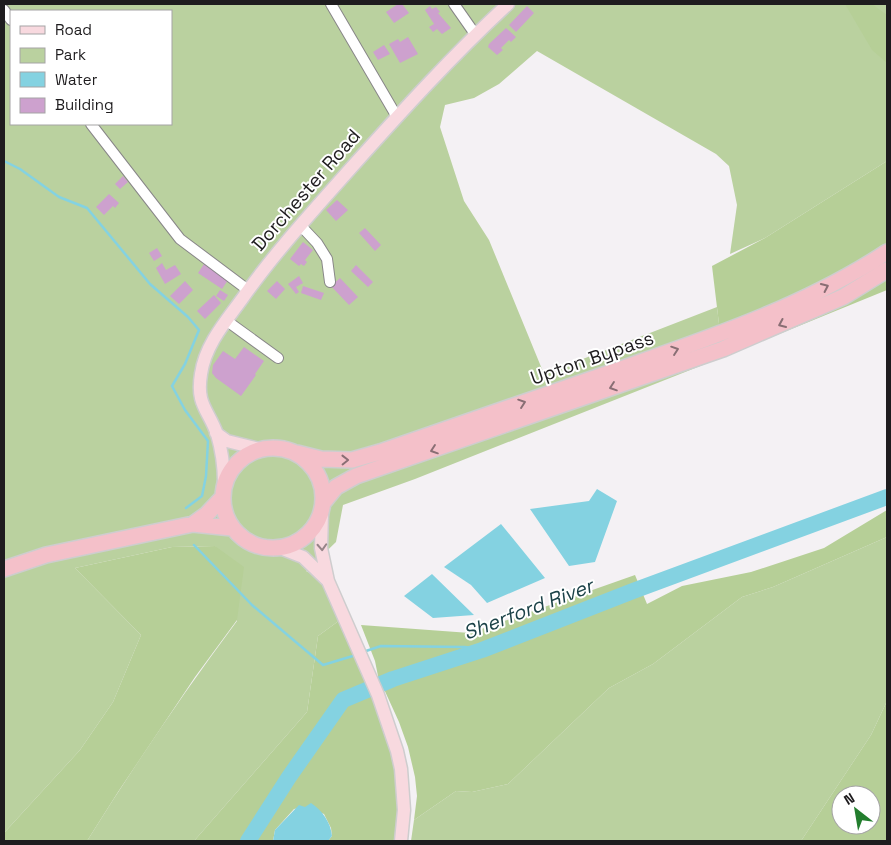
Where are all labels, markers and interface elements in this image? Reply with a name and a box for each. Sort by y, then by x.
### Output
legend [10,10,172,125]
text: Road [55,20,92,39]
text: Park [55,45,86,64]
text: Water [55,70,98,89]
text: Building [55,95,114,114]
street label: Dorchester Road [246,124,366,256]
one-way arrow [820,283,829,293]
one-way arrow [778,318,787,329]
street label: Upton Bypass [527,325,657,391]
one-way arrow [670,346,679,356]
one-way arrow [610,381,618,391]
one-way arrow [517,399,525,409]
one-way arrow [431,444,439,454]
one-way arrow [342,455,349,465]
one-way arrow [317,544,328,552]
water label: Sherford River [459,571,599,646]
north arrow [831,785,881,835]
text: N [841,789,858,809]

